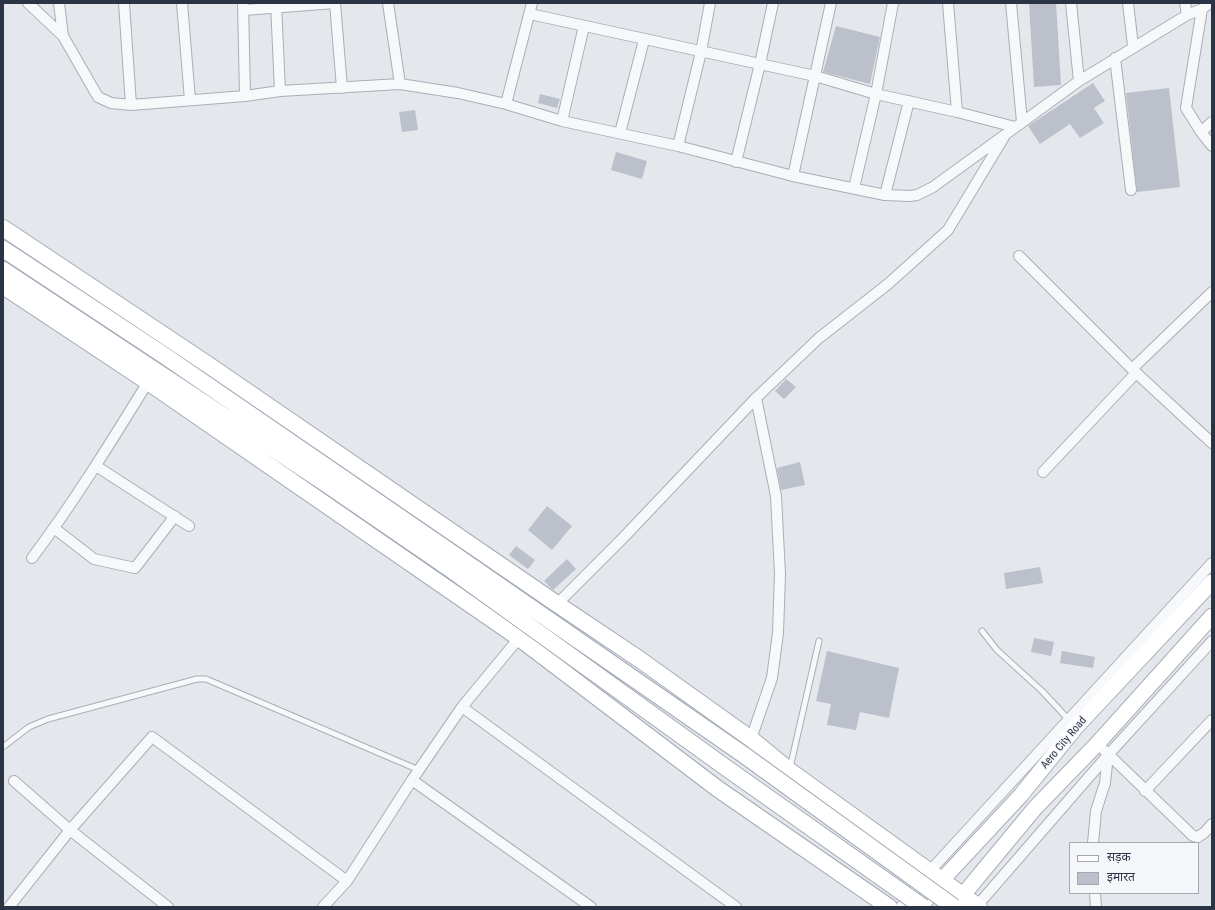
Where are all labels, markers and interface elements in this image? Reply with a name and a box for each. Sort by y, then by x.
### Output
street label: Aero City Road [1038,714,1090,772]
legend [1069,842,1199,894]
text: सड़क [1107,850,1131,864]
text: इमारत [1107,870,1135,884]

